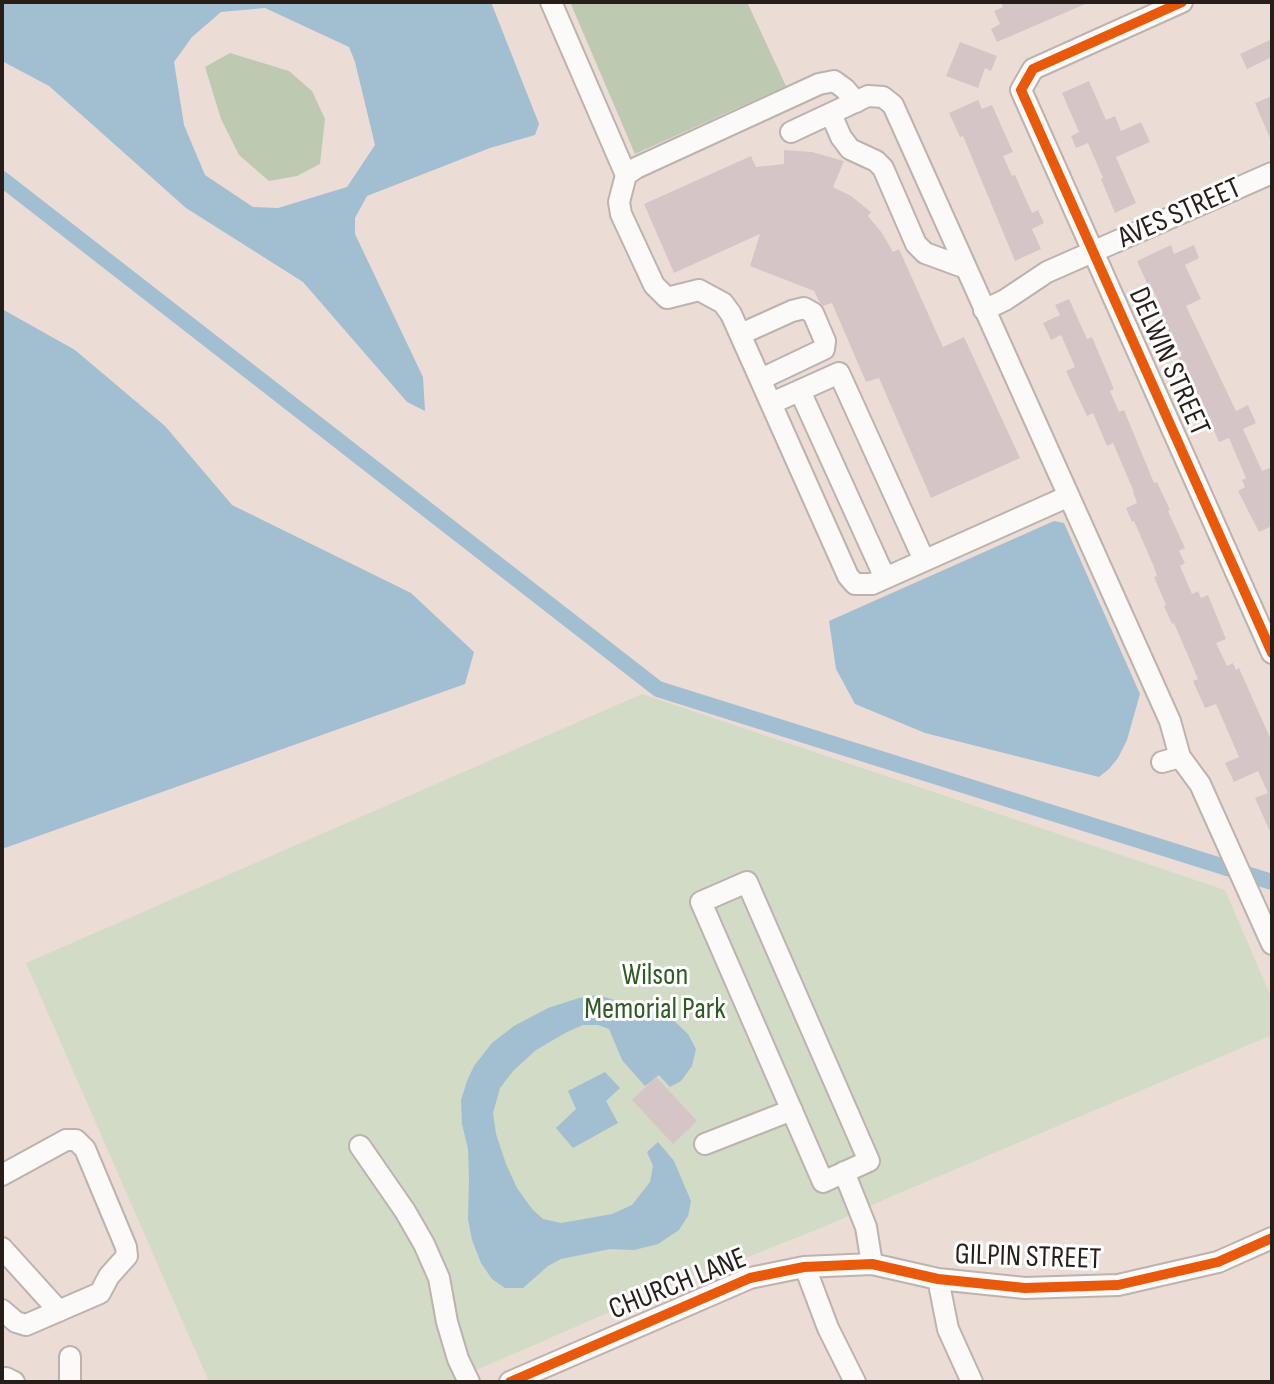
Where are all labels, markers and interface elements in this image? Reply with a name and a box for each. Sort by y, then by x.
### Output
street label: AVES STREET [1113,171,1247,257]
street label: DELWIN STREET [1119,282,1217,442]
park label: Wilson Memorial Park [584,958,726,1028]
street label: GILPIN STREET [954,1237,1102,1279]
street label: CHURCH LANE [604,1241,752,1329]

